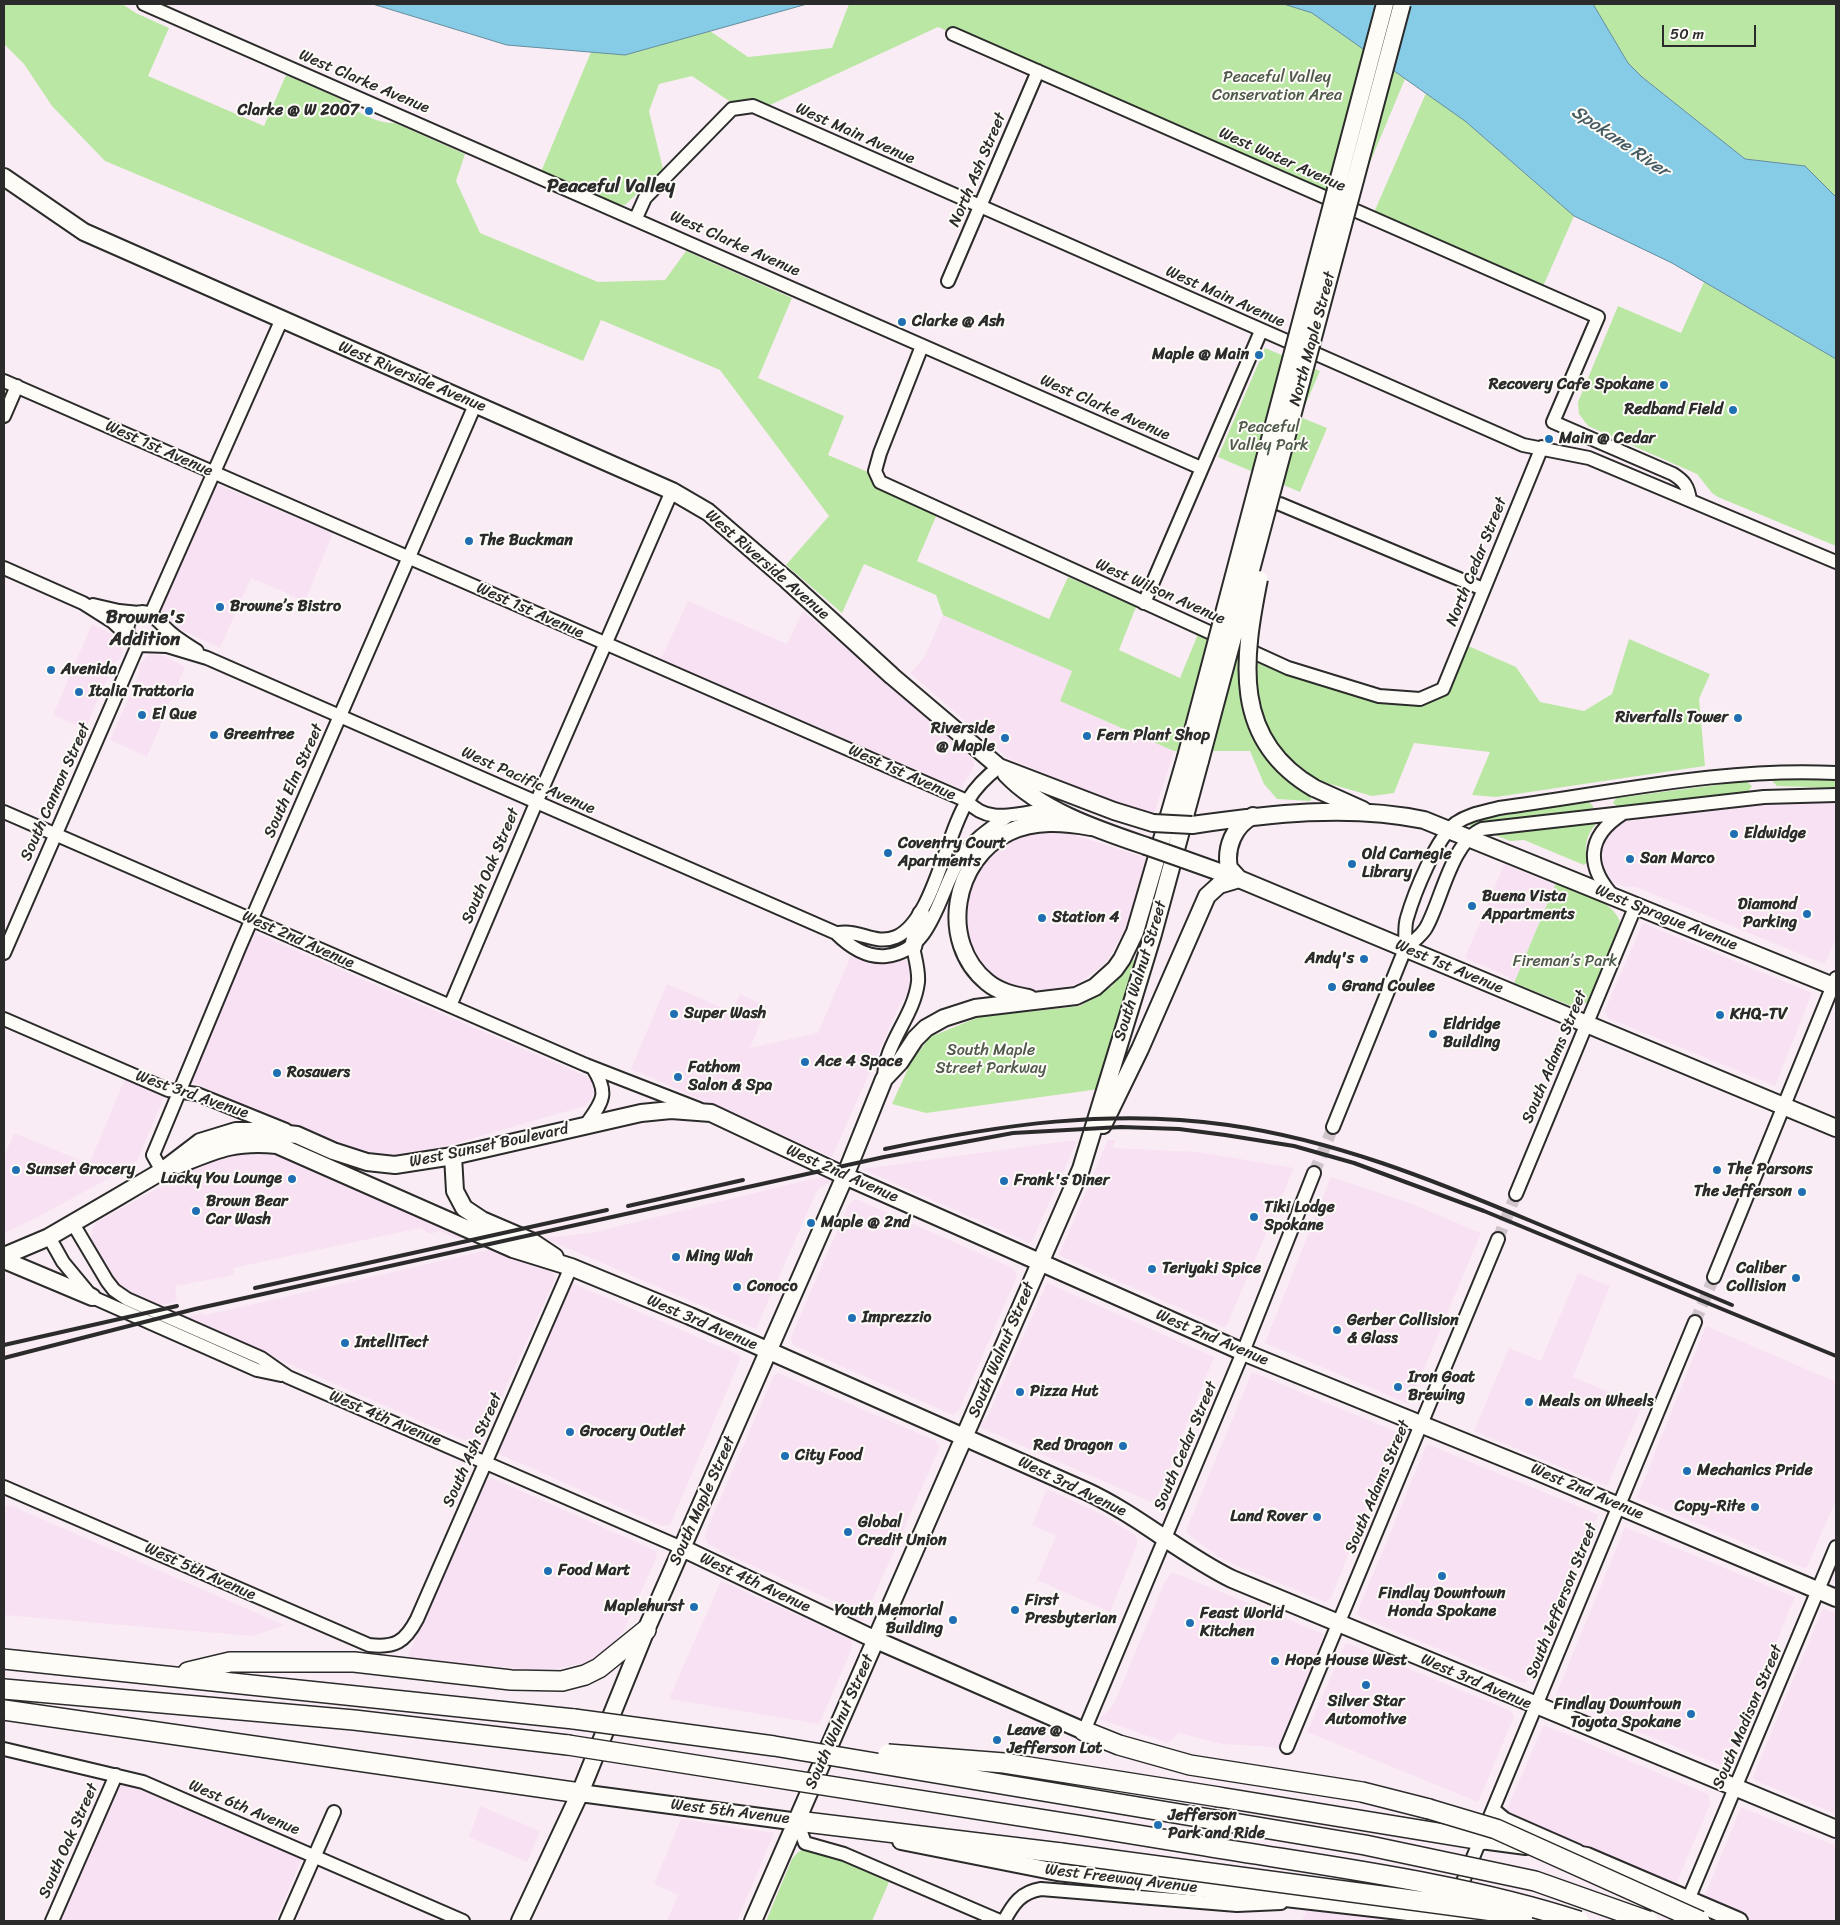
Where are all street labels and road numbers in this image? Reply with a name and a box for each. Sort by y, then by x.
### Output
street label: West Clarke Avenue [296,46,432,118]
street label: West Main Avenue [792,99,918,169]
street label: North Ash Street [945,110,1011,230]
street label: West Water Avenue [1216,123,1348,197]
street label: West Clarke Avenue [667,207,803,281]
street label: West Main Avenue [1162,262,1288,332]
street label: North Maple Street [1286,270,1340,408]
street label: West Riverside Avenue [335,337,489,417]
street label: West Clarke Avenue [1037,371,1173,445]
street label: West 1st Avenue [102,417,216,481]
street label: North Cedar Street [1442,495,1512,629]
street label: West Riverside Avenue [701,506,833,624]
street label: West Wilson Avenue [1092,555,1228,629]
street label: West 1st Avenue [473,579,587,643]
street label: South Cannon Street [17,720,95,864]
street label: South Elm Street [260,721,328,841]
street label: West 1st Avenue [845,741,959,805]
street label: West Pacific Avenue [458,743,598,819]
street label: South Oak Street [458,805,524,927]
street label: West Sprague Avenue [1592,881,1740,955]
street label: South Walnut Street [1111,899,1171,1043]
street label: West 2nd Avenue [239,907,357,973]
street label: West 1st Avenue [1392,936,1506,998]
street label: South Adams Street [1518,988,1592,1126]
street label: West 3rd Avenue [133,1067,251,1123]
street label: West Sunset Boulevard [408,1120,570,1172]
street label: West 2nd Avenue [783,1141,901,1207]
street label: South Walnut Street [965,1279,1039,1421]
street label: West 3rd Avenue [644,1291,760,1355]
street label: West 2nd Avenue [1153,1306,1271,1370]
street label: South Cedar Street [1150,1379,1222,1513]
street label: West 4th Avenue [326,1387,444,1451]
street label: South Ash Street [439,1390,507,1510]
street label: South Adams Street [1341,1418,1415,1556]
street label: South Maple Street [666,1433,740,1569]
street label: West 3rd Avenue [1015,1452,1129,1522]
street label: West 2nd Avenue [1528,1460,1646,1524]
street label: South Jefferson Street [1522,1521,1602,1681]
street label: West 5th Avenue [142,1539,258,1605]
street label: West 4th Avenue [697,1549,813,1617]
street label: South Madison Street [1709,1642,1787,1792]
street label: West 3rd Avenue [1418,1650,1534,1714]
street label: South Walnut Street [802,1652,878,1792]
street label: West 6th Avenue [186,1776,302,1840]
street label: South Oak Street [35,1781,103,1901]
street label: West 5th Avenue [670,1795,790,1829]
street label: West Freeway Avenue [1044,1860,1198,1898]

